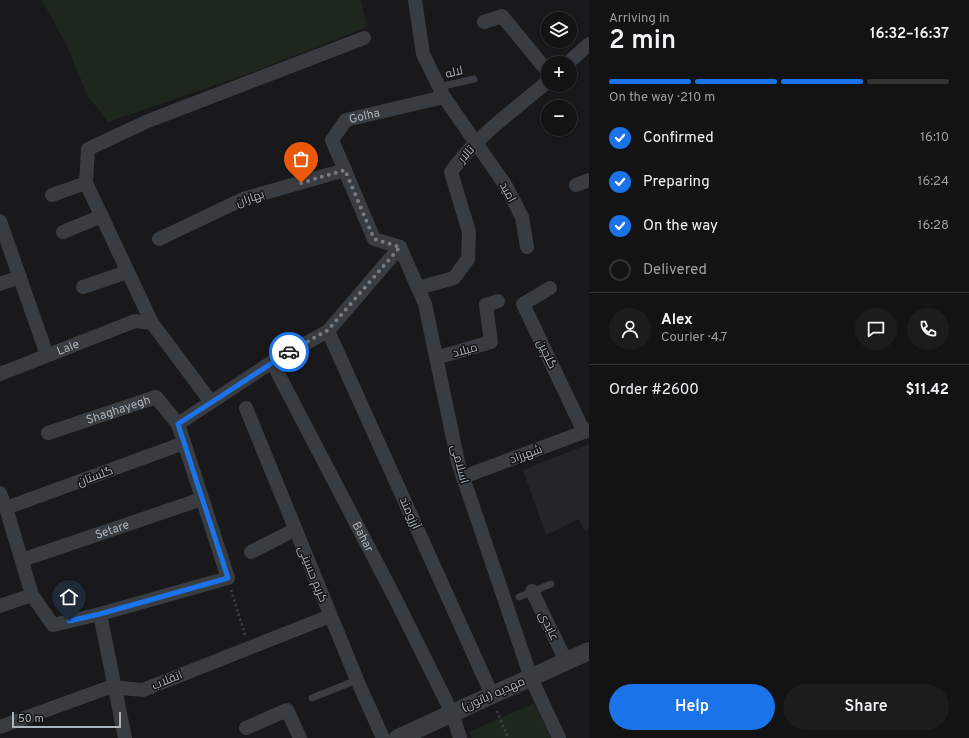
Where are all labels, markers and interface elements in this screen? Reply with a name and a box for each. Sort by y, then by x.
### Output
text: Arriving in [609,11,670,27]
map controls [541,12,577,136]
button: layers [541,12,577,48]
text: 2 min [609,25,676,58]
text: 16:32–16:37 [870,25,949,44]
button: + [541,56,577,92]
street label: لاله [444,63,465,83]
text: On the way · 210 m [609,90,715,106]
button: − [541,100,577,136]
street label: Golha [348,105,382,128]
icon: check [609,127,631,149]
text: Confirmed [643,129,714,148]
text: 16:10 [920,130,949,146]
pin [284,142,318,183]
street label: تالار [454,142,479,167]
icon: bag [290,148,312,170]
icon: check [609,171,631,193]
text: Preparing [643,173,710,192]
text: 16:24 [918,174,949,190]
street label: امید [495,179,519,205]
street label: بهاران [234,187,267,211]
icon: check [609,215,631,237]
text: On the way [643,217,718,236]
text: 16:28 [918,218,949,234]
text: Delivered [643,261,707,280]
button: person [609,308,651,350]
button: chat [855,308,897,350]
button: phone [907,308,949,350]
text: Alex [661,311,693,330]
text: Courier · 4.7 [661,330,727,346]
courier [269,332,309,372]
street label: Lale [55,337,82,360]
street label: گلچین [532,337,560,372]
street label: میلاد [451,340,480,362]
icon: car [278,341,300,363]
text: Order #2600 [609,381,699,400]
text: $11.42 [905,381,949,400]
street label: Shaghayegh [84,392,153,429]
street label: شهرزاد [508,442,545,468]
street label: اسلامی [446,443,472,485]
street label: گلستان [75,463,116,491]
street label: آرزومند [395,495,424,533]
street label: Setare [93,517,131,544]
street label: Bahar [348,519,377,555]
street label: کریم حسینی [293,544,331,605]
pin [52,580,86,621]
icon: home [58,586,80,608]
street label: عابدی [534,609,562,644]
street label: انقلاب [150,668,185,694]
street label: مهدیه (باتون) [459,674,528,716]
button: Help [609,684,775,730]
button: Share [783,684,949,730]
scale bar [12,710,121,729]
text: 50 m [18,712,44,726]

